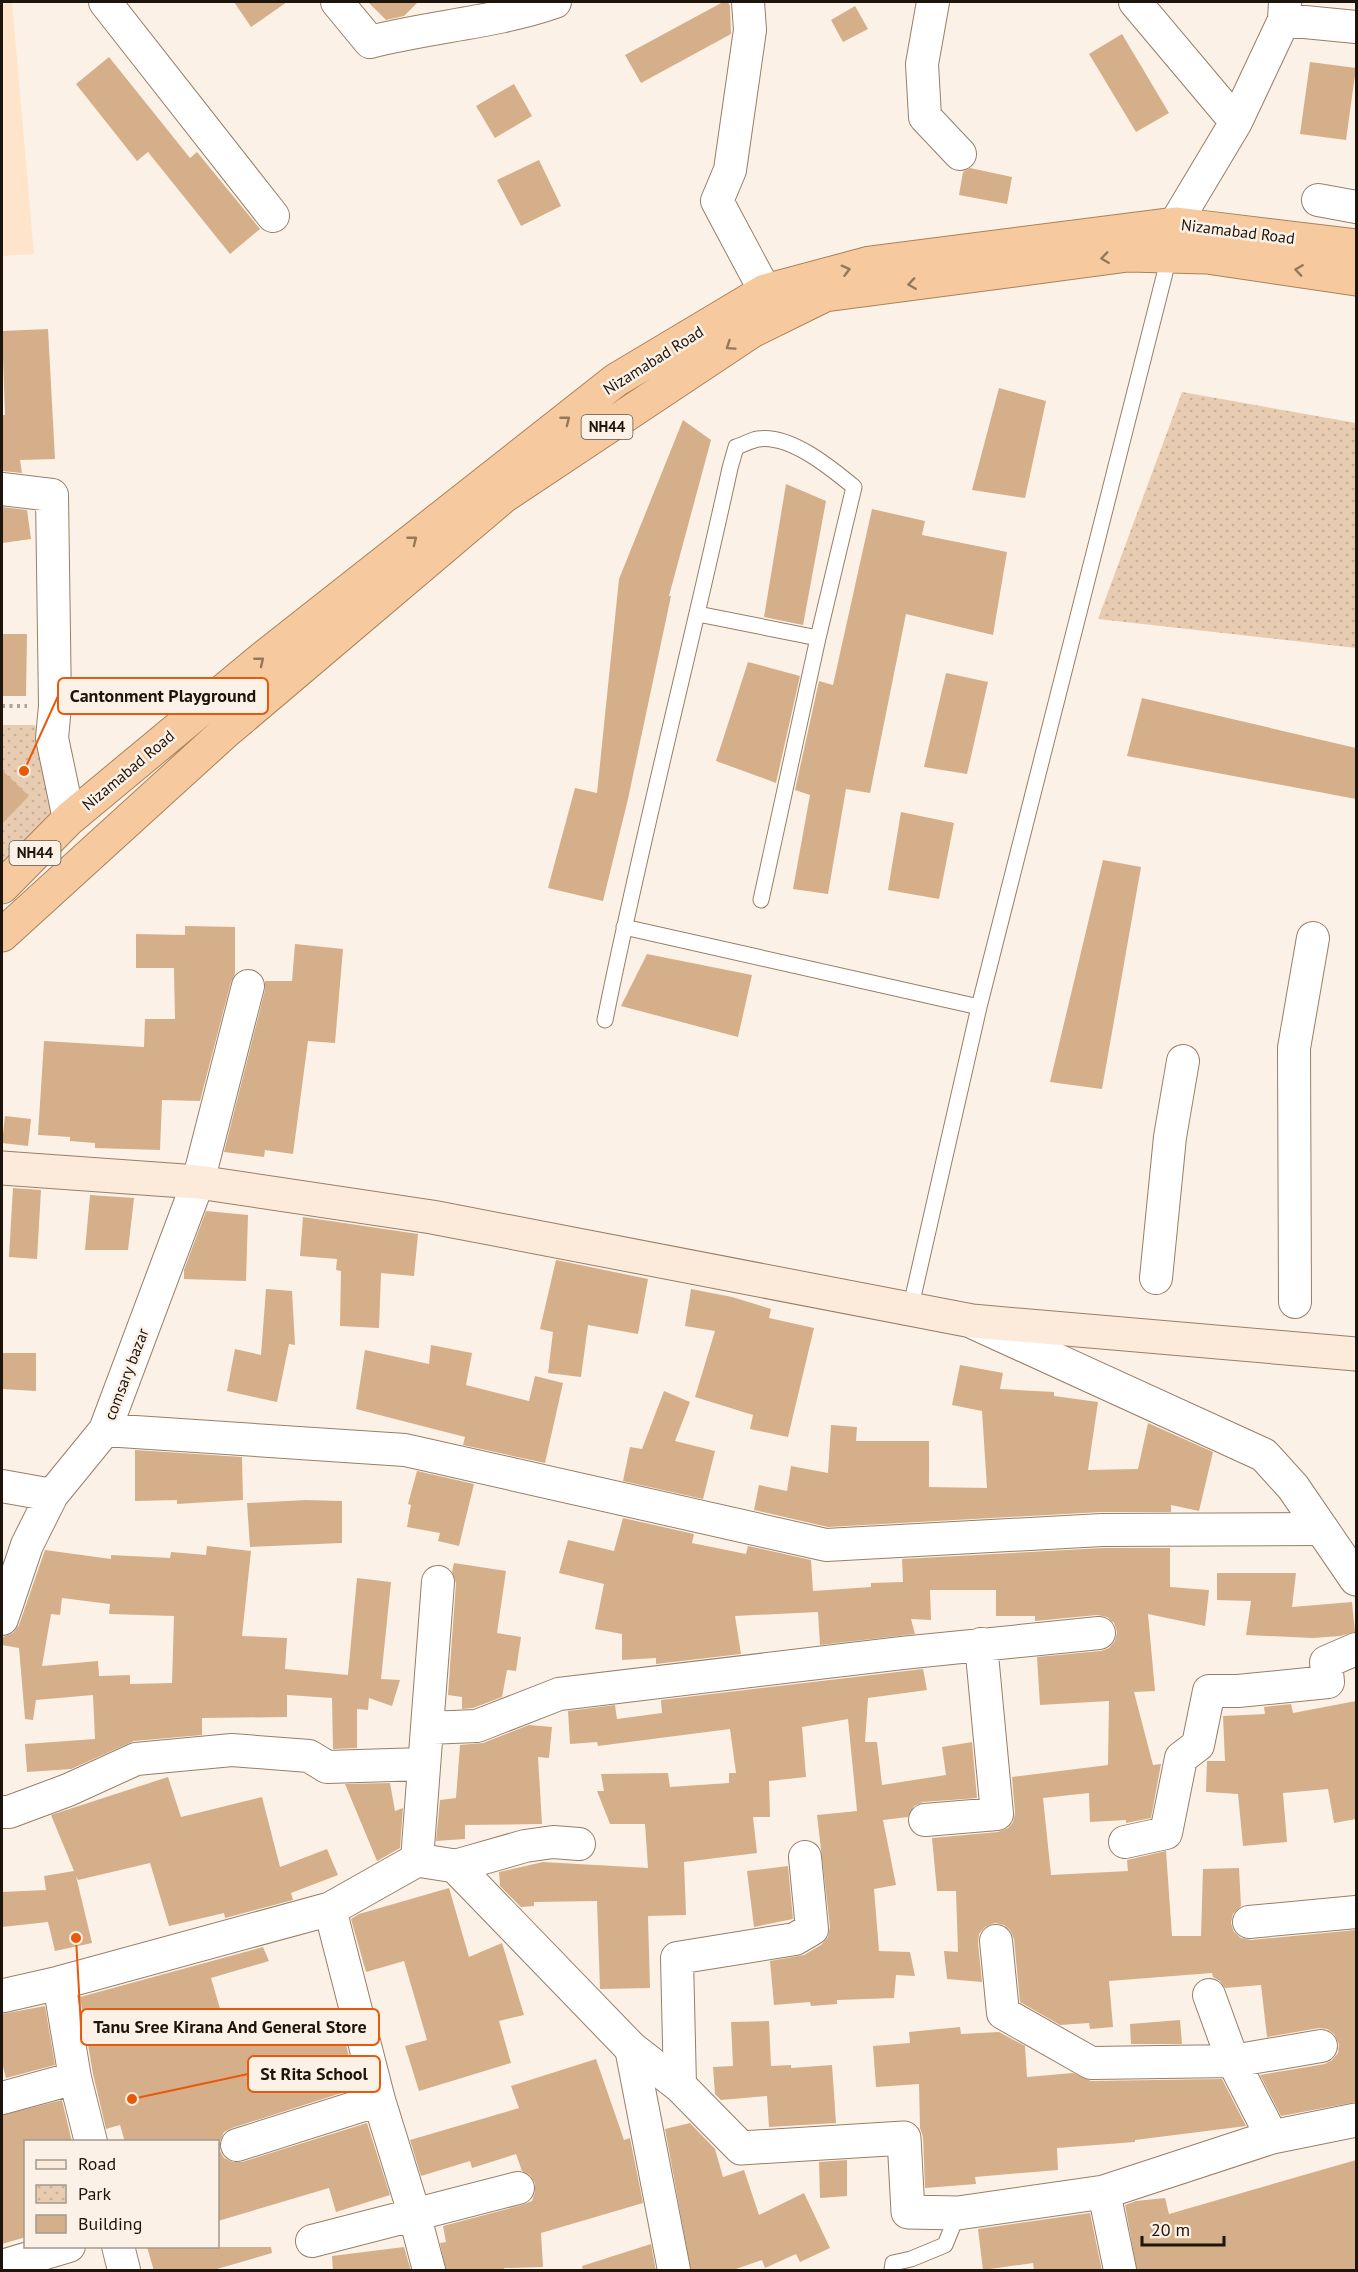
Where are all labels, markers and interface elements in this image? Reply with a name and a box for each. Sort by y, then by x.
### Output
street label: Nizamabad Road [1180,214,1296,248]
one-way arrow [1100,251,1110,264]
one-way arrow [841,264,851,277]
one-way arrow [1294,265,1303,277]
one-way arrow [907,277,916,289]
street label: Nizamabad Road [599,321,707,399]
one-way arrow [726,339,737,350]
road number: NH44 [582,415,632,439]
one-way arrow [559,416,570,427]
one-way arrow [406,537,417,548]
one-way arrow [253,658,264,669]
callout: Cantonment Playground [58,678,268,714]
text: Cantonment Playground [70,684,256,707]
street label: Nizamabad Road [78,726,178,814]
road number: NH44 [9,841,60,865]
street label: comsary bazar [99,1325,153,1423]
callout: Tanu Sree Kirana And General Store [81,2009,379,2045]
text: Tanu Sree Kirana And General Store [93,2015,367,2038]
callout: St Rita School [248,2056,380,2092]
text: St Rita School [260,2062,368,2085]
legend [24,2140,219,2248]
text: Road [78,2152,116,2175]
text: Park [78,2182,111,2205]
scale bar [1142,2209,1224,2247]
text: Building [78,2212,142,2235]
text: 20 m [1151,2218,1190,2241]

